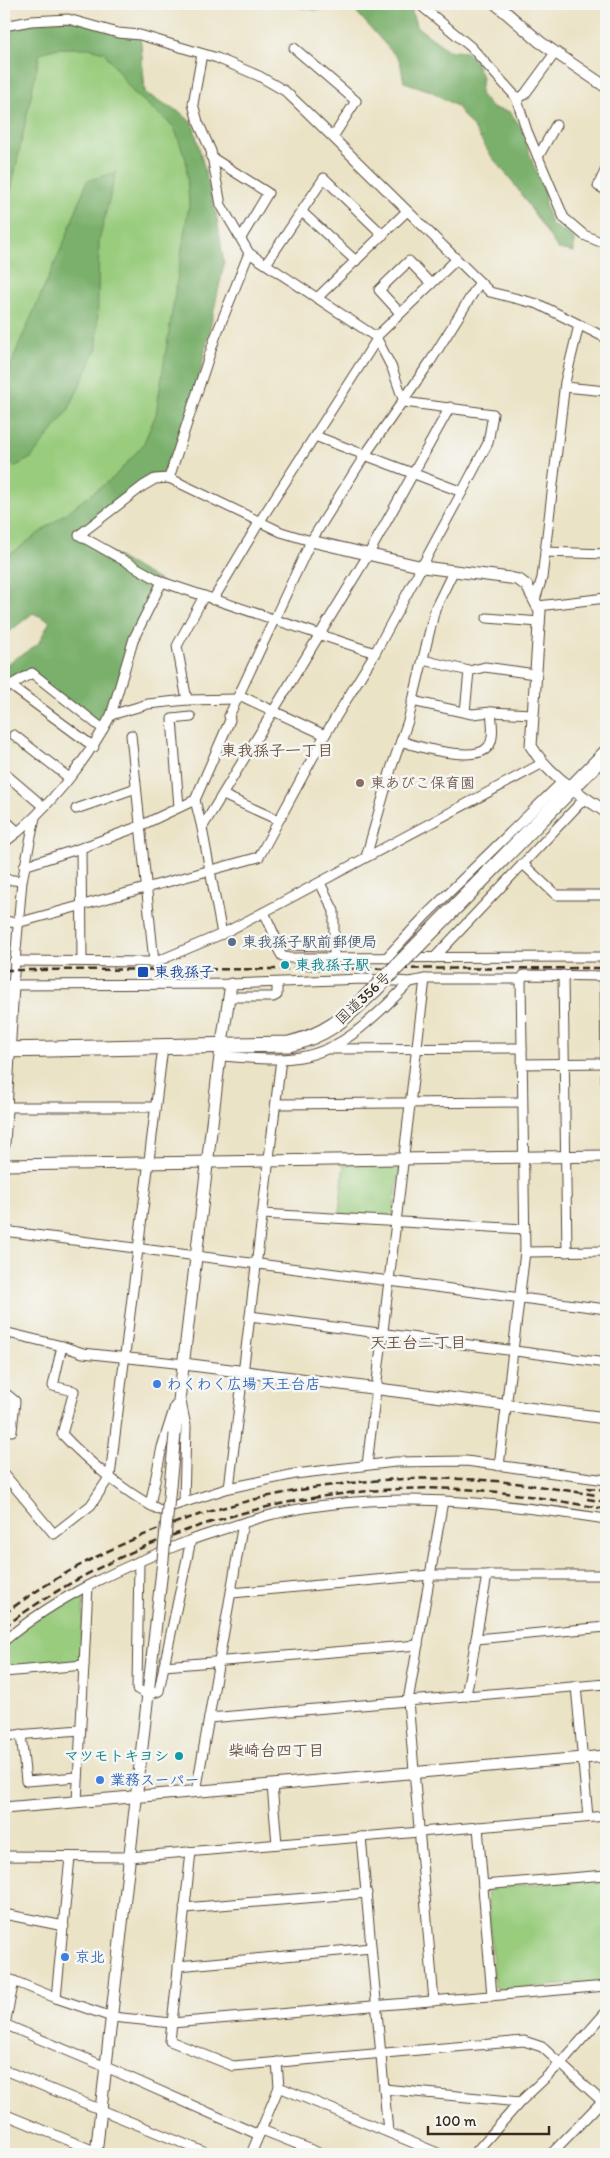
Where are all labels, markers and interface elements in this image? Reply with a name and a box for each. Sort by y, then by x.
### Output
district label: 東我孫子一丁目 [221,741,333,760]
place label: 東あびこ保育園 [370,774,475,792]
marker: 東あびこ保育園 [354,777,366,789]
place label: 東我孫子駅前郵便局 [242,933,377,951]
marker: 東我孫子駅前郵便局 [226,936,238,948]
place label: 東我孫子駅 [295,956,370,974]
marker: 東我孫子駅 [279,959,291,971]
place label: 東我孫子 [154,963,214,981]
marker: 東我孫子 [136,965,150,979]
street label: 国道356号 [332,968,394,1028]
district label: 天王台二丁目 [370,1333,466,1352]
place label: わくわく広場 天王台店 [167,1375,320,1393]
marker: わくわく広場 天王台店 [151,1378,163,1390]
district label: 柴崎台四丁目 [228,1741,324,1760]
place label: マツモトキヨシ [64,1747,169,1765]
marker: マツモトキヨシ [173,1750,185,1762]
place label: 業務スーパー [110,1771,199,1789]
marker: 業務スーパー [94,1774,106,1786]
place label: 京北 [75,1948,105,1966]
marker: 京北 [59,1951,71,1963]
scale bar [428,2103,549,2135]
text: 100 m [435,2112,477,2130]

